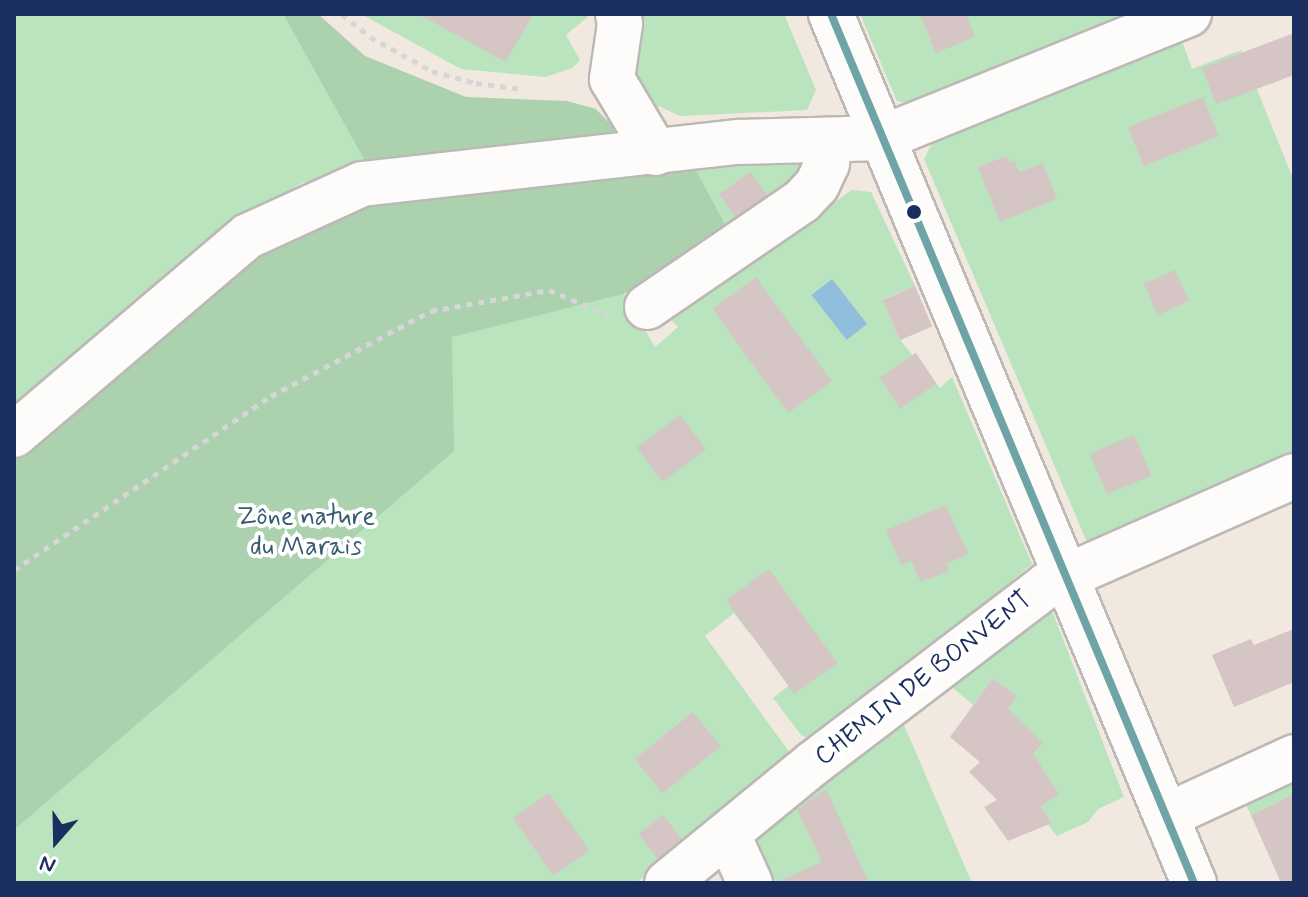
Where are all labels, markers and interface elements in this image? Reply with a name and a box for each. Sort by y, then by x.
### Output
unlabelled marker [906,204,922,220]
park label: Zône nature du Marais [237,502,375,564]
street label: CHEMIN DE BONVENT [806,582,1042,776]
north arrow [16,801,96,881]
text: N [36,848,59,879]

